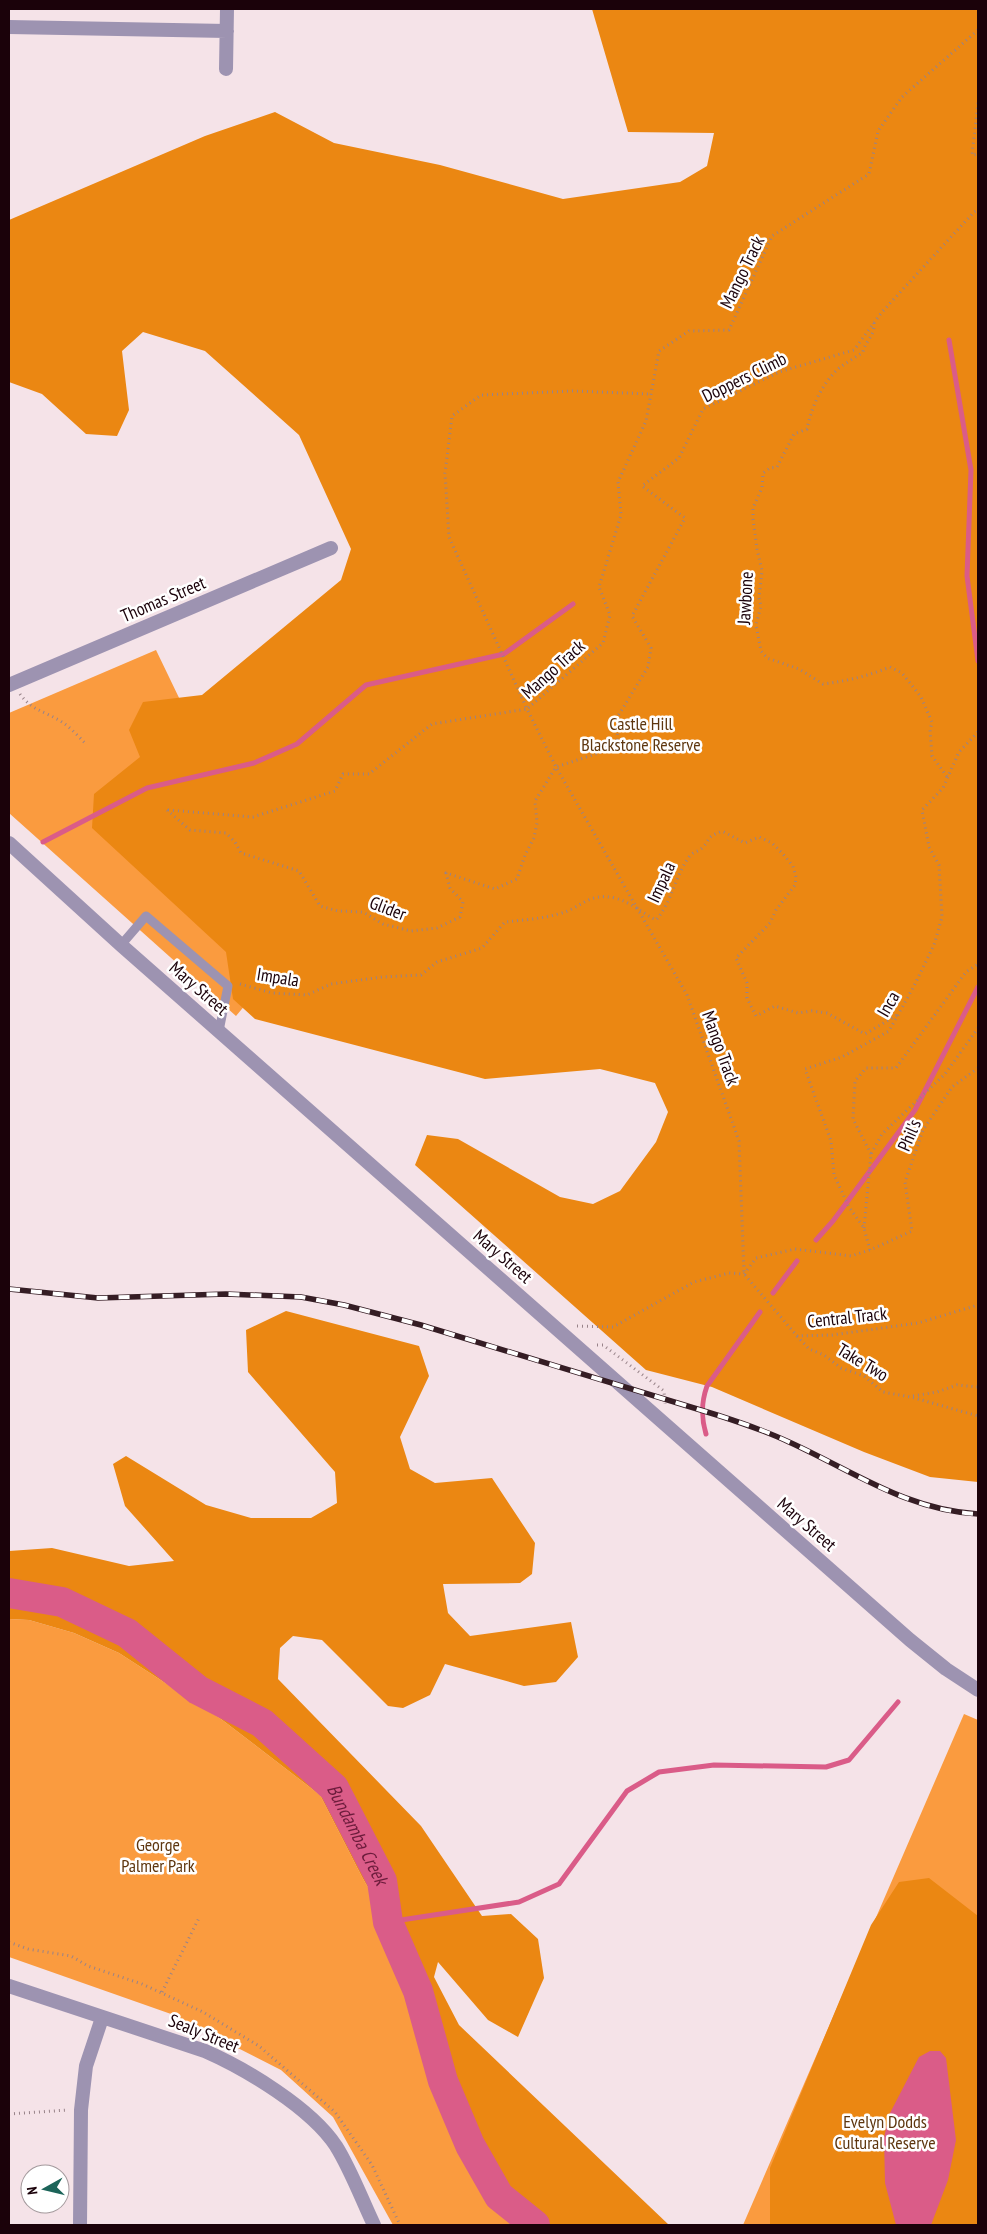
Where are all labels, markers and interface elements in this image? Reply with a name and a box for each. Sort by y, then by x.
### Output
street label: Mango Track [715,232,769,312]
street label: Doppers Climb [698,347,790,407]
street label: Thomas Street [117,571,209,627]
street label: Jawbone [732,571,758,626]
street label: Mango Track [517,635,590,703]
park label: Castle Hill Blackstone Reserve [581,712,701,756]
street label: Impala [642,858,680,906]
street label: Glider [367,891,410,925]
street label: Mary Street [165,956,233,1020]
street label: Impala [255,962,301,992]
street label: Inca [872,987,904,1021]
street label: Mango Track [697,1008,745,1088]
street label: Phil's [892,1116,926,1154]
street label: Mary Street [469,1224,537,1288]
street label: Central Track [806,1301,888,1333]
street label: Take Two [833,1338,893,1386]
street label: Mary Street [773,1492,841,1556]
water label: Bundamba Creek [322,1780,395,1891]
park label: George Palmer Park [121,1833,195,1877]
street label: Sealy Street [165,2009,243,2058]
park label: Evelyn Dodds Cultural Reserve [834,2110,936,2154]
north arrow [20,2164,70,2214]
text: N [23,2186,42,2196]

